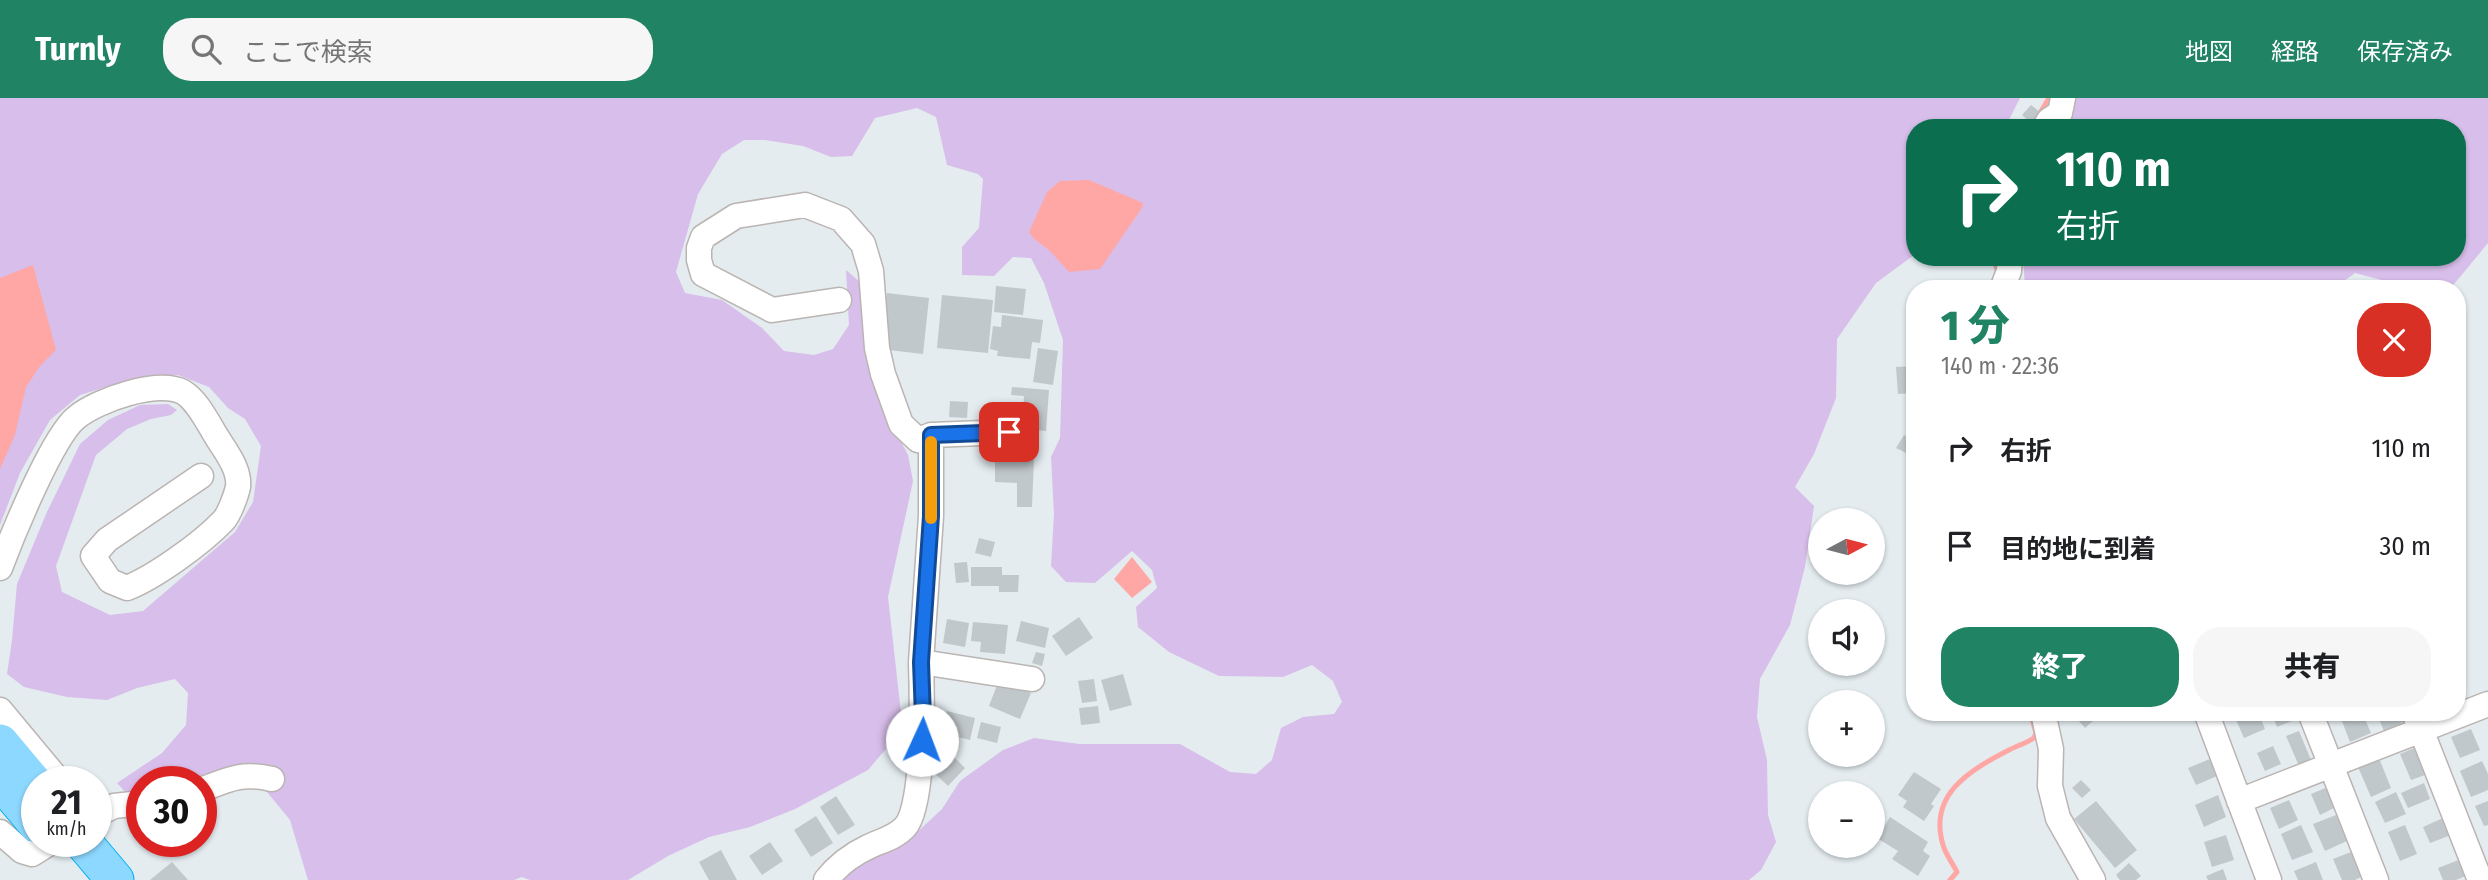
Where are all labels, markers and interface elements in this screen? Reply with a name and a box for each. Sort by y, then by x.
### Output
search box [163,18,653,81]
text: Turnly [35,29,121,69]
icon: search [187,30,225,68]
text: ここで検索 [243,37,373,68]
text: 地図 [2185,38,2233,66]
text: 経路 [2271,38,2319,66]
text: 保存済み [2357,38,2453,66]
text: 110 m [2056,140,2171,199]
icon: right [1941,147,2032,238]
text: 右折 [2056,207,2120,245]
text: 1 分 [1941,301,2010,351]
button: close [2357,303,2431,377]
text: 140 m · 22:36 [1941,352,2059,380]
pin [979,402,1039,462]
icon: arrive [990,413,1028,451]
icon: right [1941,429,1979,467]
text: 110 m [2371,433,2431,464]
text: 右折 [2000,436,2052,467]
north arrow [1808,508,1885,584]
map controls [1808,508,1885,858]
icon: arrive [1941,527,1979,565]
text: 30 m [2380,531,2431,562]
text: 目的地に到着 [2000,534,2156,565]
button: sound [1808,599,1885,676]
button: 終了 [1941,627,2179,707]
button: 共有 [2193,627,2431,707]
button: + [1808,690,1885,767]
position arrow [885,703,959,777]
speed limit sign: 30 [126,766,217,857]
text: 21 [51,781,82,823]
button: − [1808,781,1885,858]
text: km/h [46,818,87,840]

